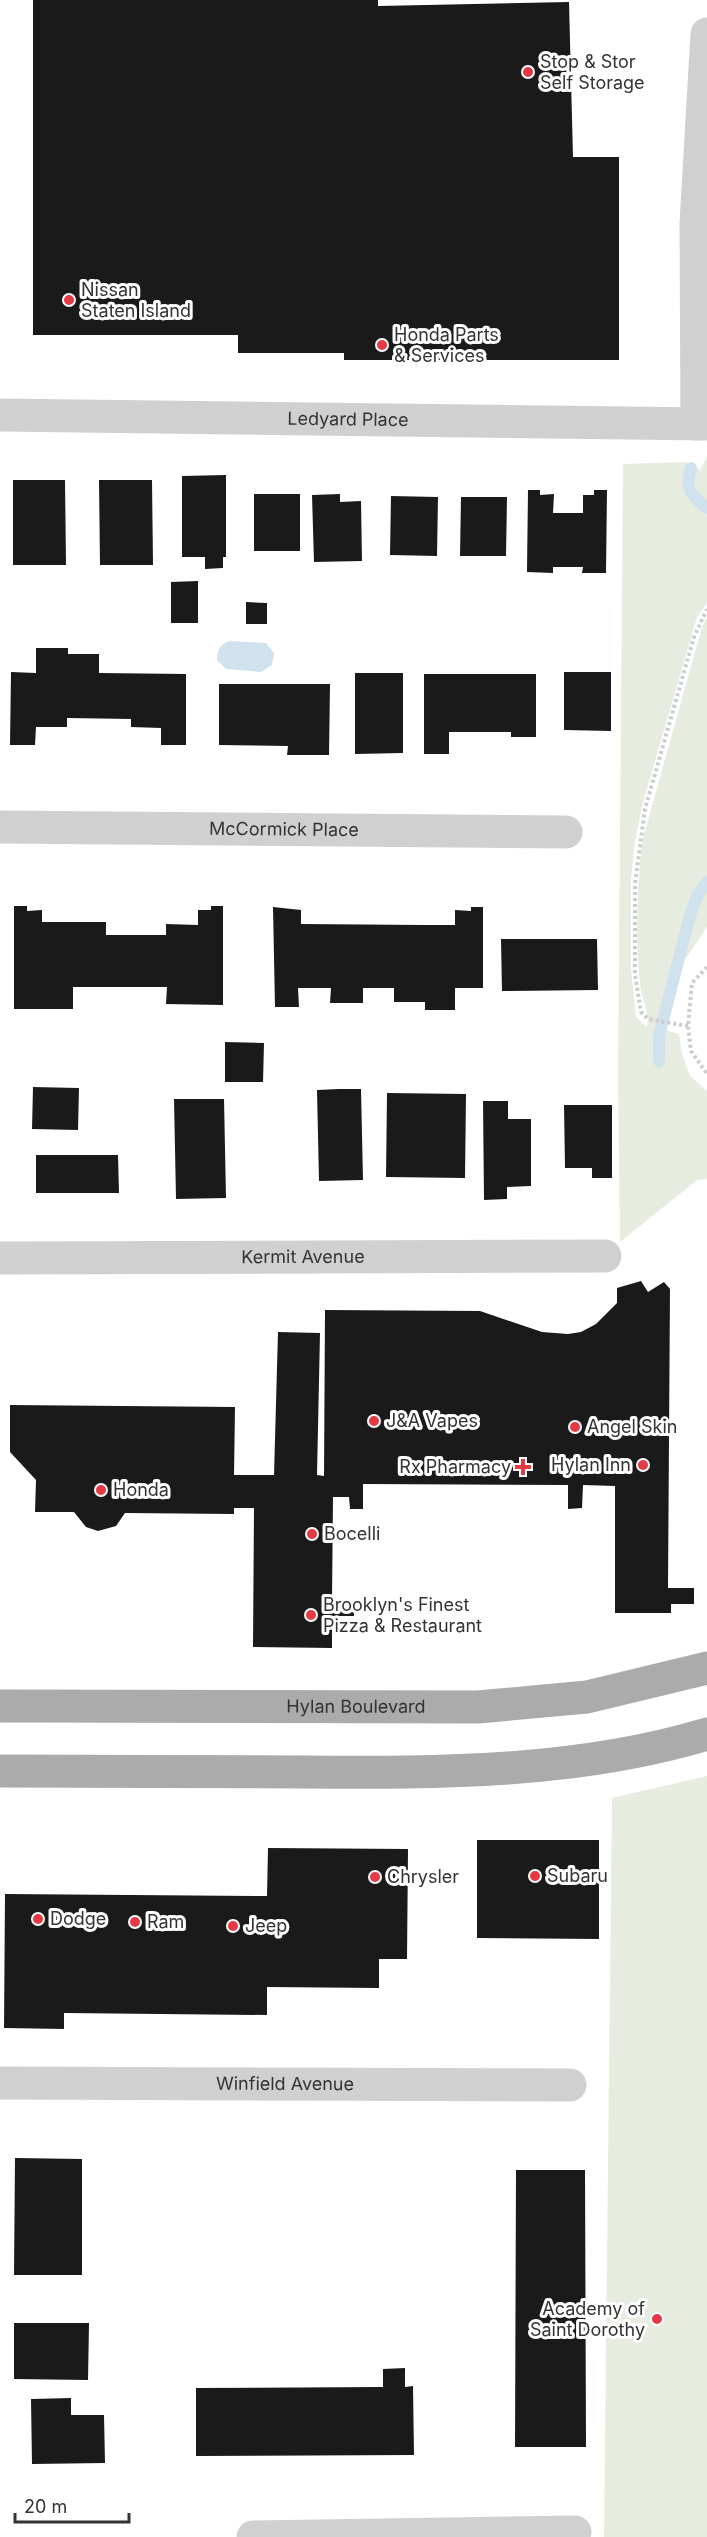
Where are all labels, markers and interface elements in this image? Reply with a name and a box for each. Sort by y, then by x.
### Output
place label: Stop & Stor Self Storage [540,51,645,93]
marker: Stop & Stor Self Storage [521,65,535,79]
place label: Nissan Staten Island [81,279,191,321]
marker: Nissan Staten Island [62,293,76,307]
place label: Honda Parts & Services [394,324,499,366]
marker: Honda Parts & Services [375,338,389,352]
street label: Ledyard Place [287,408,409,430]
street label: McCormick Place [209,818,359,840]
street label: Kermit Avenue [241,1246,365,1267]
place label: J&A Vapes [386,1410,478,1431]
marker: J&A Vapes [367,1414,381,1428]
place label: Angel Skin [587,1416,677,1437]
marker: Angel Skin [568,1420,582,1434]
place label: Hylan Inn [551,1454,631,1475]
place label: Rx Pharmacy [399,1456,511,1477]
marker: Hylan Inn [636,1458,650,1472]
marker: Rx Pharmacy [516,1460,530,1474]
place label: Honda [113,1479,169,1500]
marker: Honda [94,1483,108,1497]
place label: Bocelli [324,1523,380,1544]
marker: Bocelli [305,1527,319,1541]
place label: Brooklyn's Finest Pizza & Restaurant [323,1594,482,1636]
marker: Brooklyn's Finest Pizza & Restaurant [304,1608,318,1622]
street label: Hylan Boulevard [286,1696,426,1717]
place label: Subaru [547,1865,608,1886]
place label: Chrysler [387,1866,459,1887]
marker: Subaru [528,1869,542,1883]
marker: Chrysler [368,1870,382,1884]
place label: Dodge [50,1908,106,1929]
place label: Ram [147,1911,184,1932]
marker: Dodge [31,1912,45,1926]
marker: Ram [128,1915,142,1929]
place label: Jeep [245,1915,287,1936]
marker: Jeep [226,1919,240,1933]
street label: Winfield Avenue [216,2073,354,2094]
place label: Academy of Saint Dorothy [530,2298,645,2340]
marker: Academy of Saint Dorothy [650,2312,664,2326]
scale bar [15,2486,129,2524]
text: 20 m [24,2496,67,2517]

